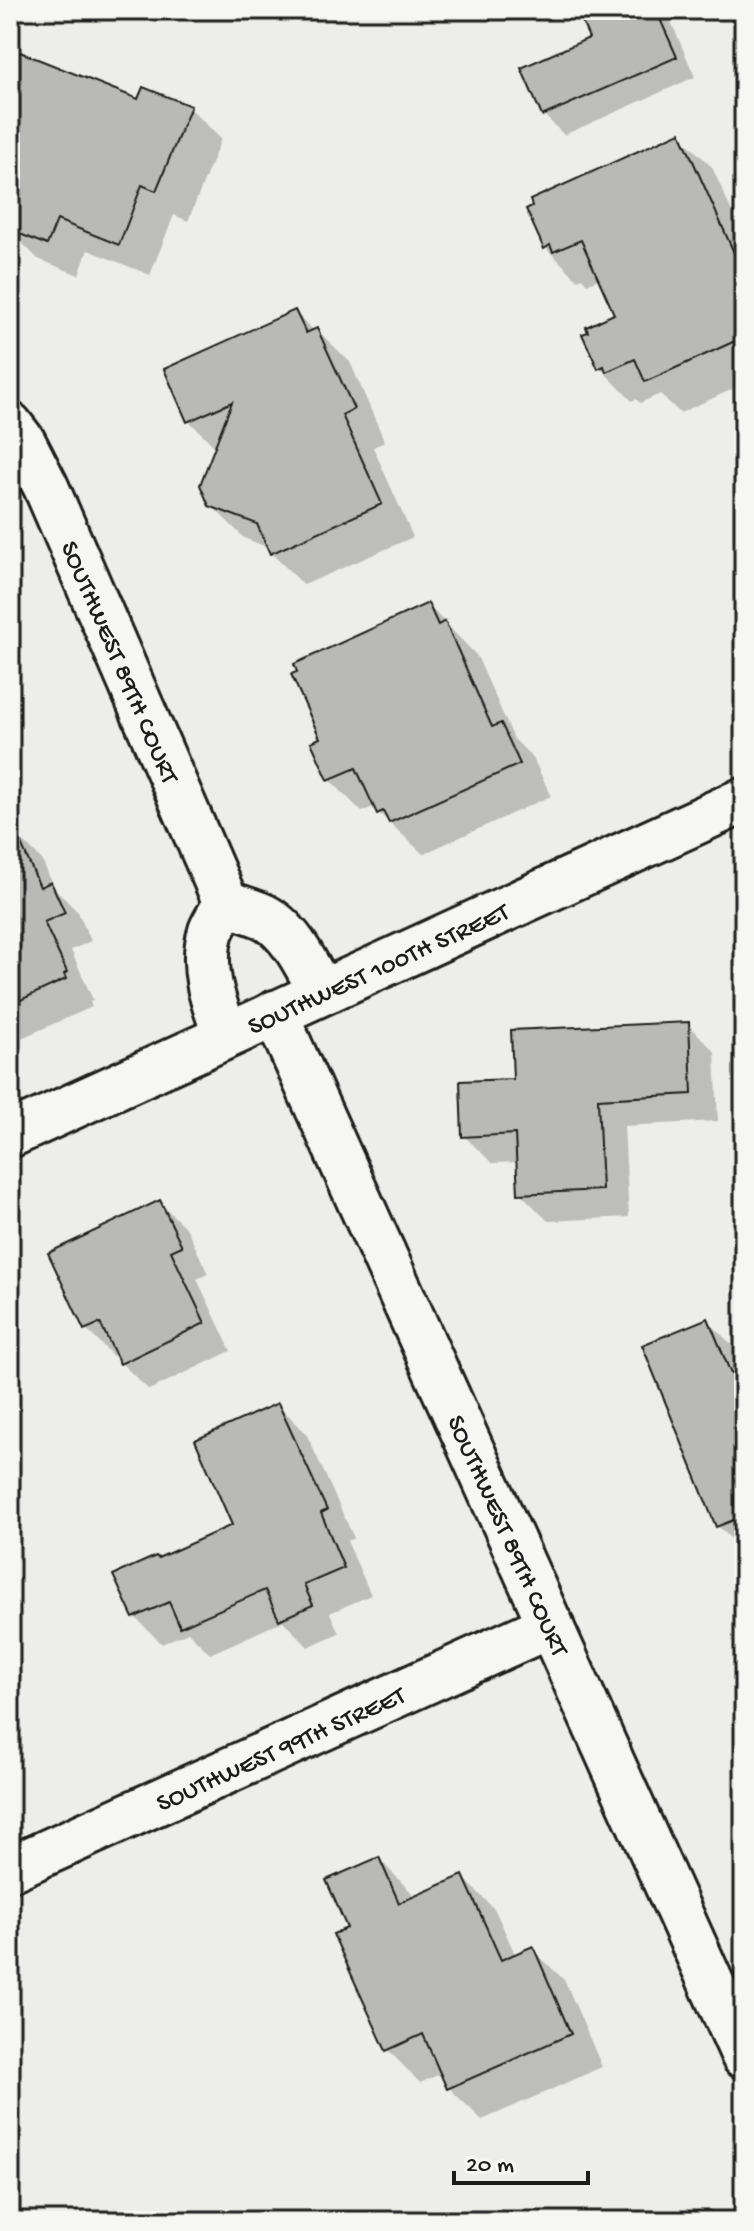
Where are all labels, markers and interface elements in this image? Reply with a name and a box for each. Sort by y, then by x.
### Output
street label: SOUTHWEST 89TH COURT [51,537,184,790]
street label: SOUTHWEST 100TH STREET [244,898,516,1044]
street label: SOUTHWEST 89TH COURT [438,1411,574,1663]
street label: SOUTHWEST 99TH STREET [153,1681,412,1821]
scale bar [454,2135,588,2185]
text: 20 m [466,2152,514,2181]

